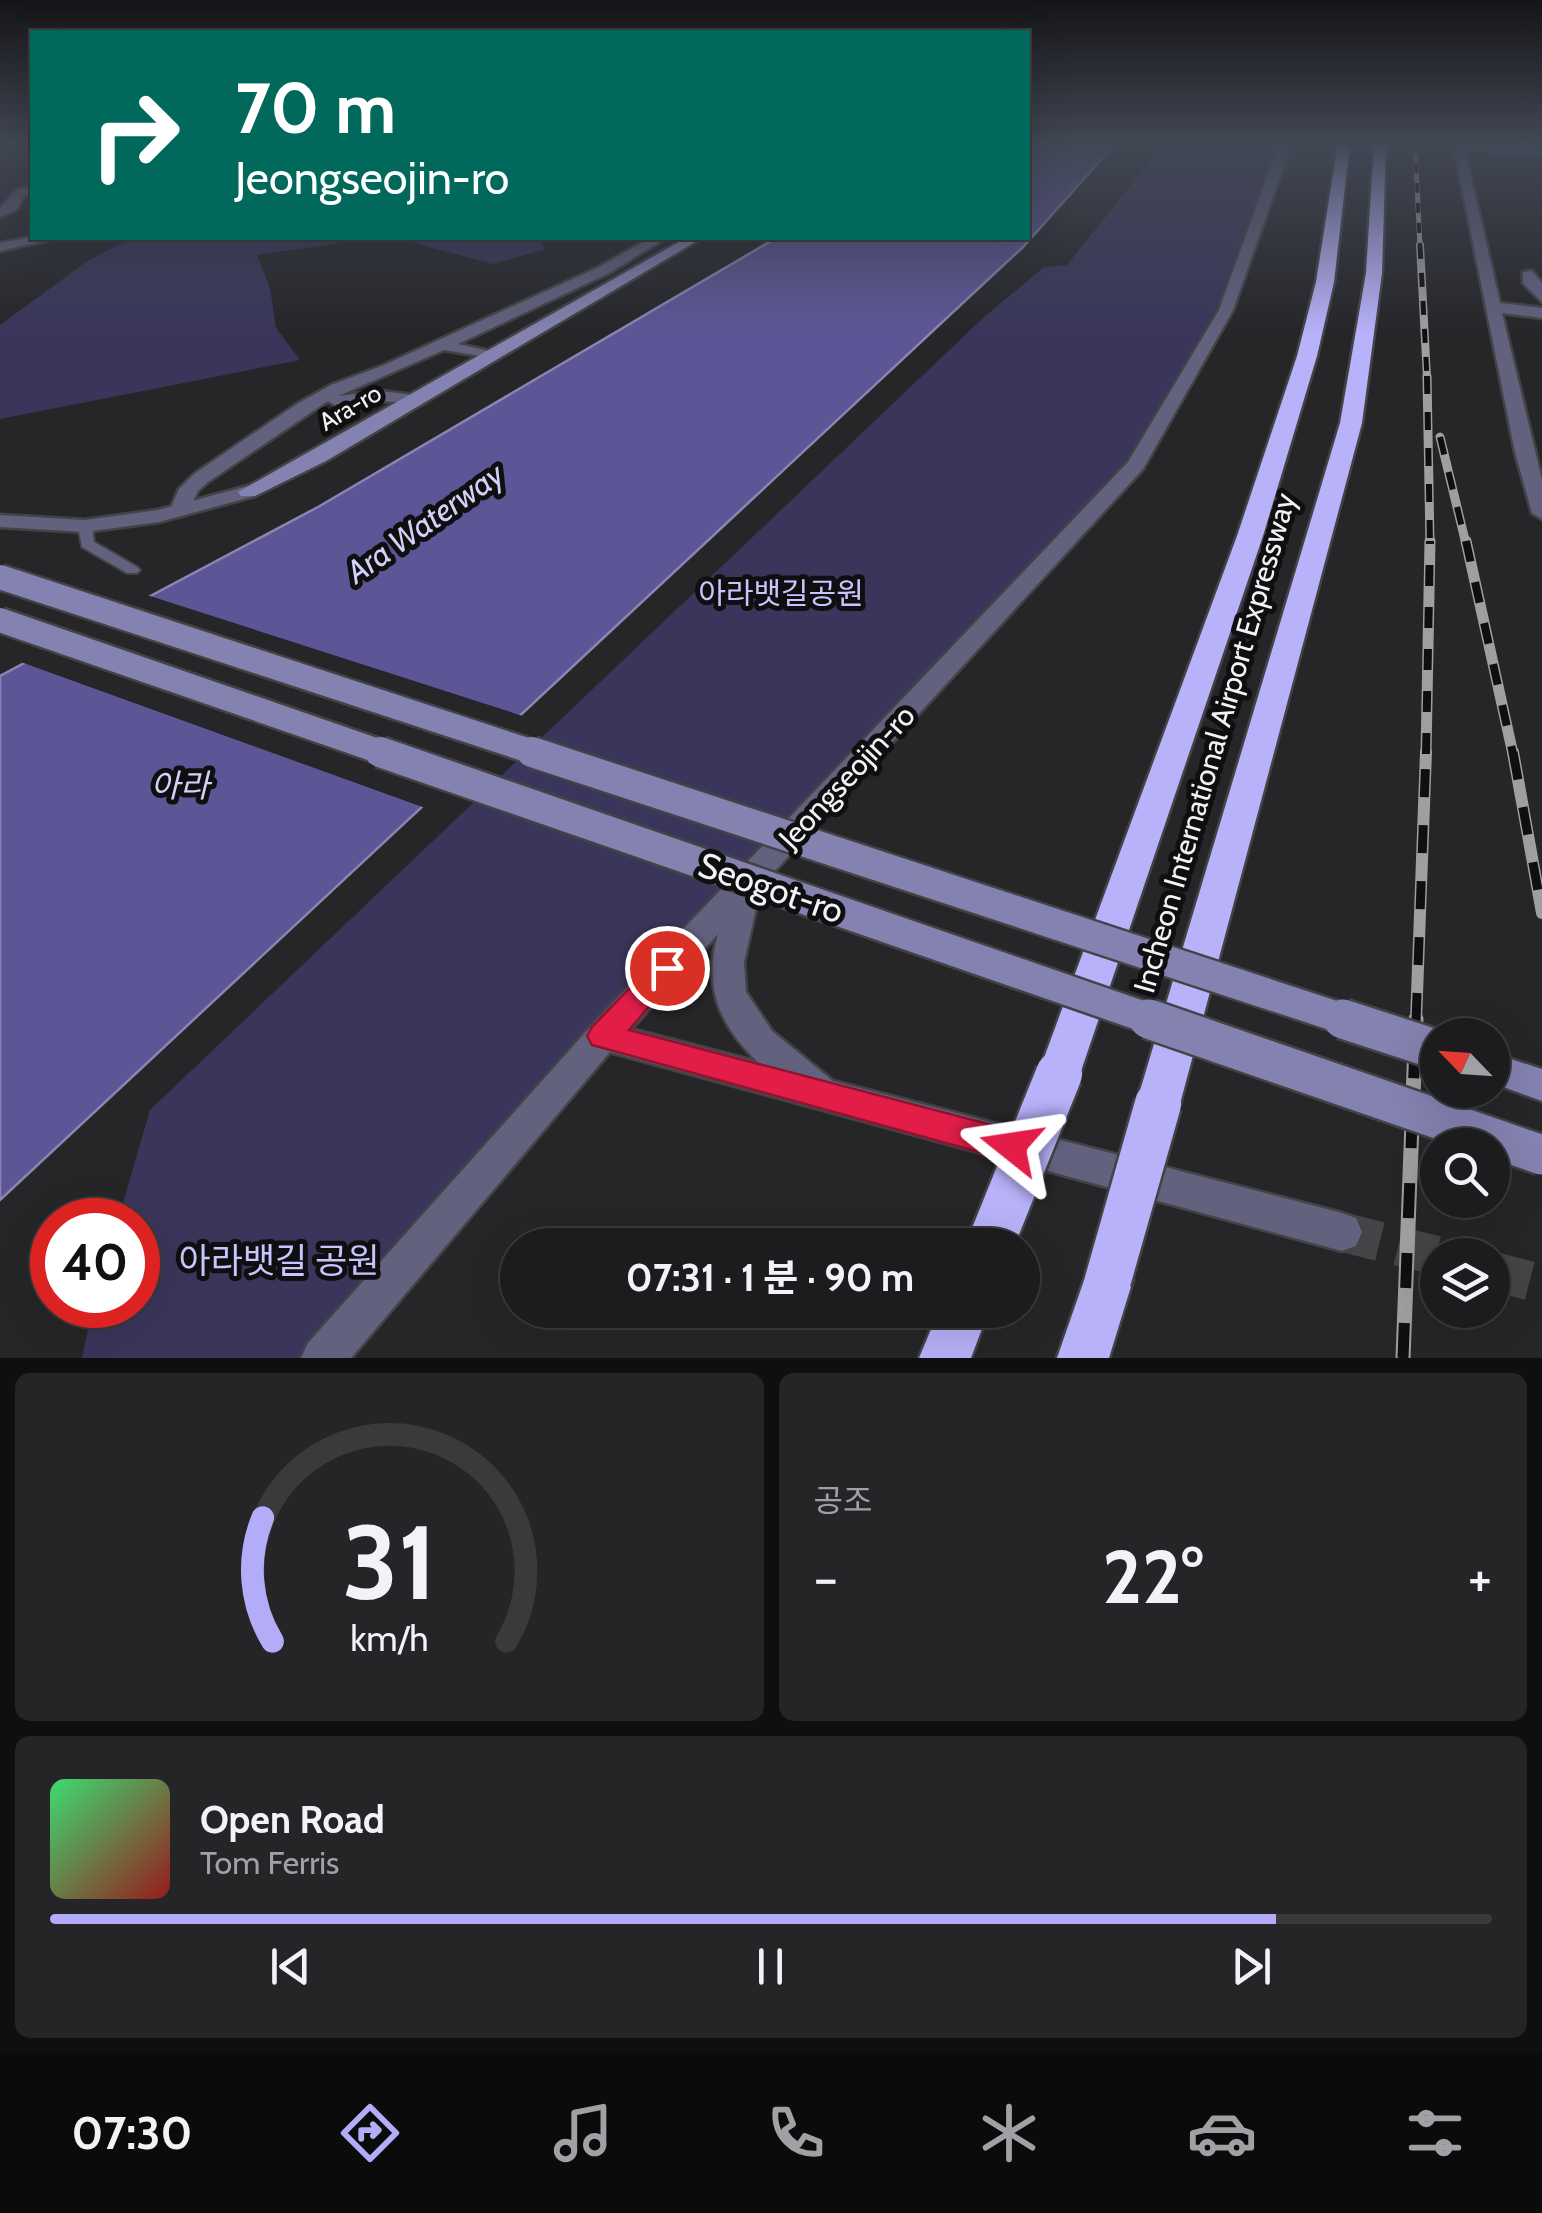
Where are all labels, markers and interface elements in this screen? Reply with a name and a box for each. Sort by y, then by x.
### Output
text: 70 m [235,65,396,151]
icon: right [70,70,200,200]
text: Jeongseojin-ro [235,151,509,205]
street label: Ara-ro [313,377,387,437]
water label: Ara Waterway [337,453,512,592]
street label: Incheon International Airport Expressway [1125,489,1304,997]
park label: 아라뱃길공원 [698,575,864,612]
street label: Jeongseojin-ro [770,697,923,857]
water label: 아라 [151,766,213,805]
street label: Seogot-ro [693,843,849,932]
pin [625,926,710,1011]
icon: arrive [640,941,695,996]
north arrow [1420,1018,1510,1108]
map controls [1420,1018,1510,1328]
position arrow [959,1094,1063,1198]
button: search [1420,1128,1510,1218]
speed limit sign: 40 [30,1198,160,1328]
button: layers [1420,1238,1510,1328]
park label: 아라뱃길 공원 [178,1239,380,1282]
text: 07:31 · 1 분 · 90 m [626,1254,914,1301]
text: 공조 [814,1481,872,1520]
text: 31 [342,1499,436,1625]
text: 22° [1102,1531,1203,1622]
text: − [814,1544,838,1611]
text: + [1468,1544,1492,1611]
text: km/h [350,1617,428,1660]
text: Open Road [200,1796,385,1843]
text: Tom Ferris [200,1843,339,1882]
icon: previous [263,1939,318,1994]
icon: pause [743,1939,798,1994]
icon: next [1224,1939,1279,1994]
icon: directions [335,2098,405,2168]
icon: music [548,2098,618,2168]
icon: phone [761,2098,831,2168]
icon: climate [974,2098,1044,2168]
icon: car [1187,2098,1257,2168]
icon: filters [1400,2098,1470,2168]
text: 07:30 [72,2106,192,2160]

